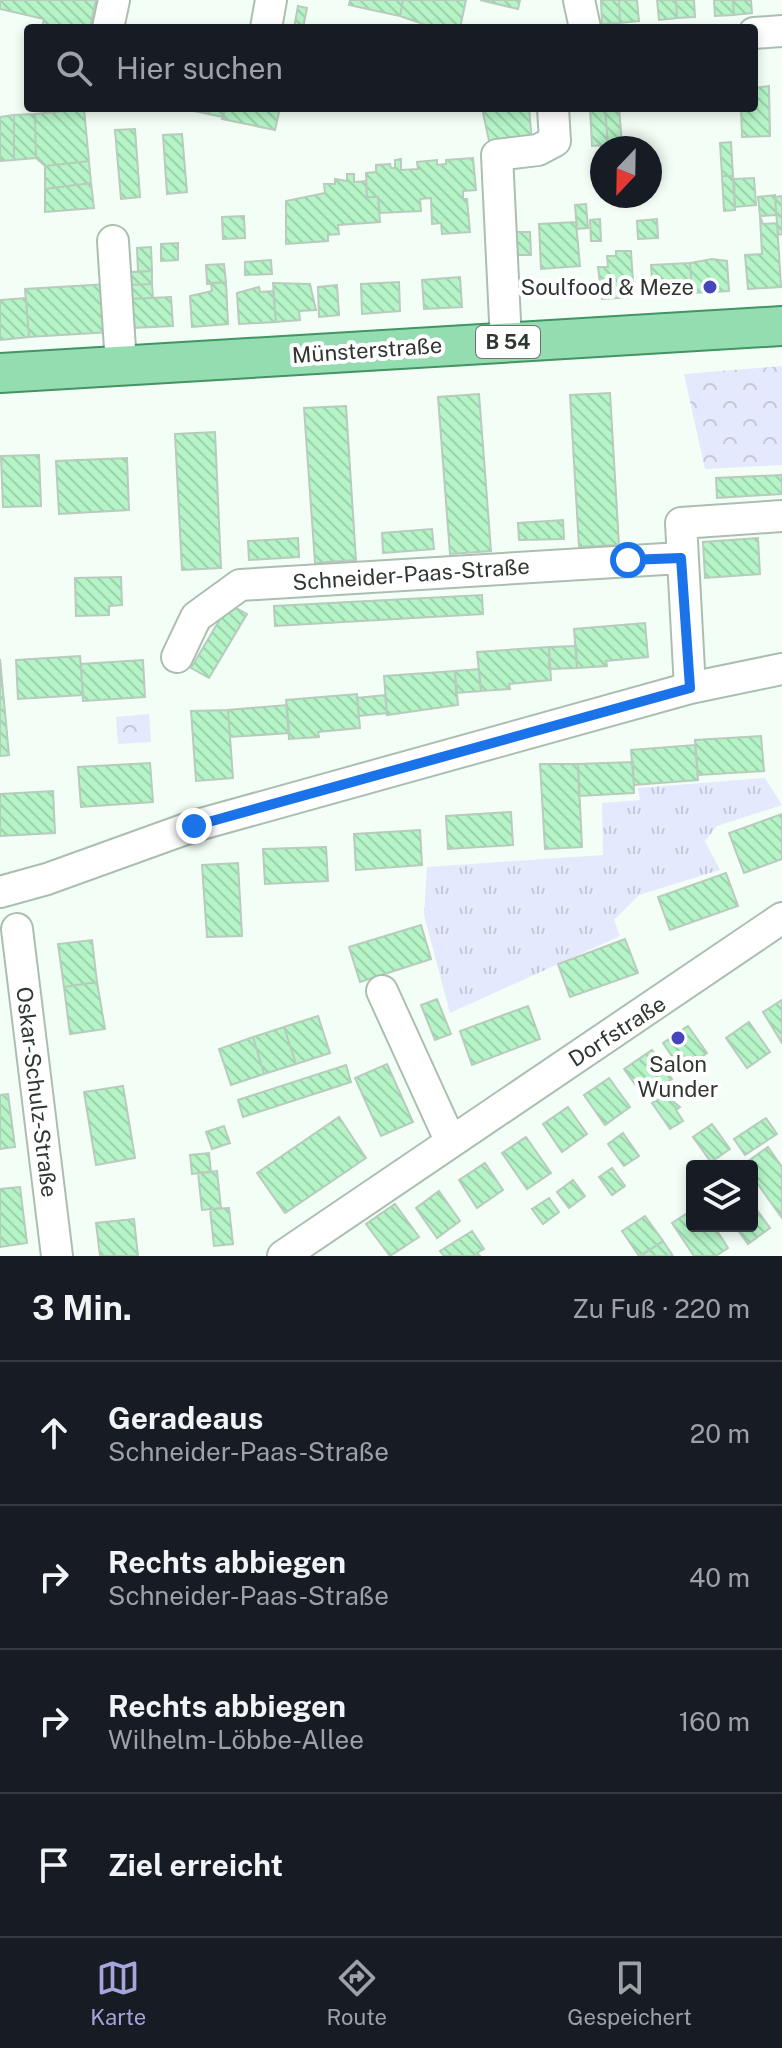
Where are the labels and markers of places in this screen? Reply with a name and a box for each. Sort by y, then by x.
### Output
place label: Soulfood & Meze [520,274,694,300]
marker: Soulfood & Meze [701,278,719,296]
marker: Salon Wunder [669,1029,687,1047]
place label: Salon Wunder [638,1051,718,1102]

